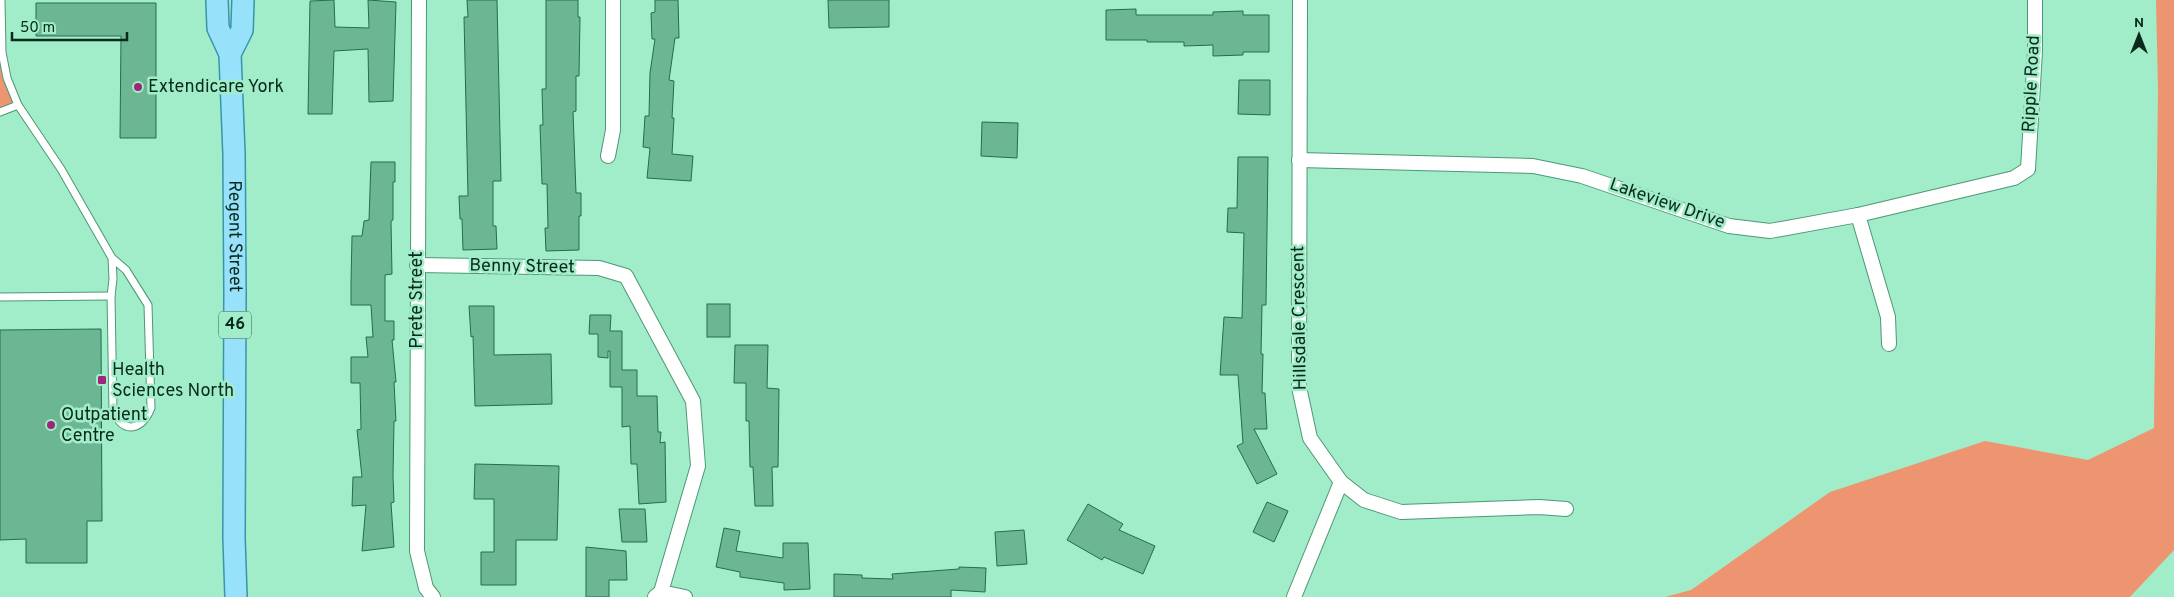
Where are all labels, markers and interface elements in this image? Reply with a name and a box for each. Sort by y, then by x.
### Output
scale bar [12,10,128,42]
north arrow [2114,10,2164,60]
text: N [2134,15,2144,32]
text: 50 m [20,19,55,38]
street label: Ripple Road [2018,35,2046,133]
place label: Extendicare York [148,76,284,99]
marker: Extendicare York [132,81,144,93]
street label: Lakeview Drive [1606,173,1728,235]
street label: Regent Street [223,180,247,292]
street label: Hillsdale Crescent [1287,245,1313,391]
street label: Prete Street [406,251,429,349]
street label: Benny Street [469,255,575,279]
road number: 46 [219,312,251,338]
place label: Health Sciences North [112,359,234,403]
marker: Health Sciences North [96,374,108,386]
place label: Outpatient Centre [61,404,148,448]
marker: Outpatient Centre [45,419,57,431]

